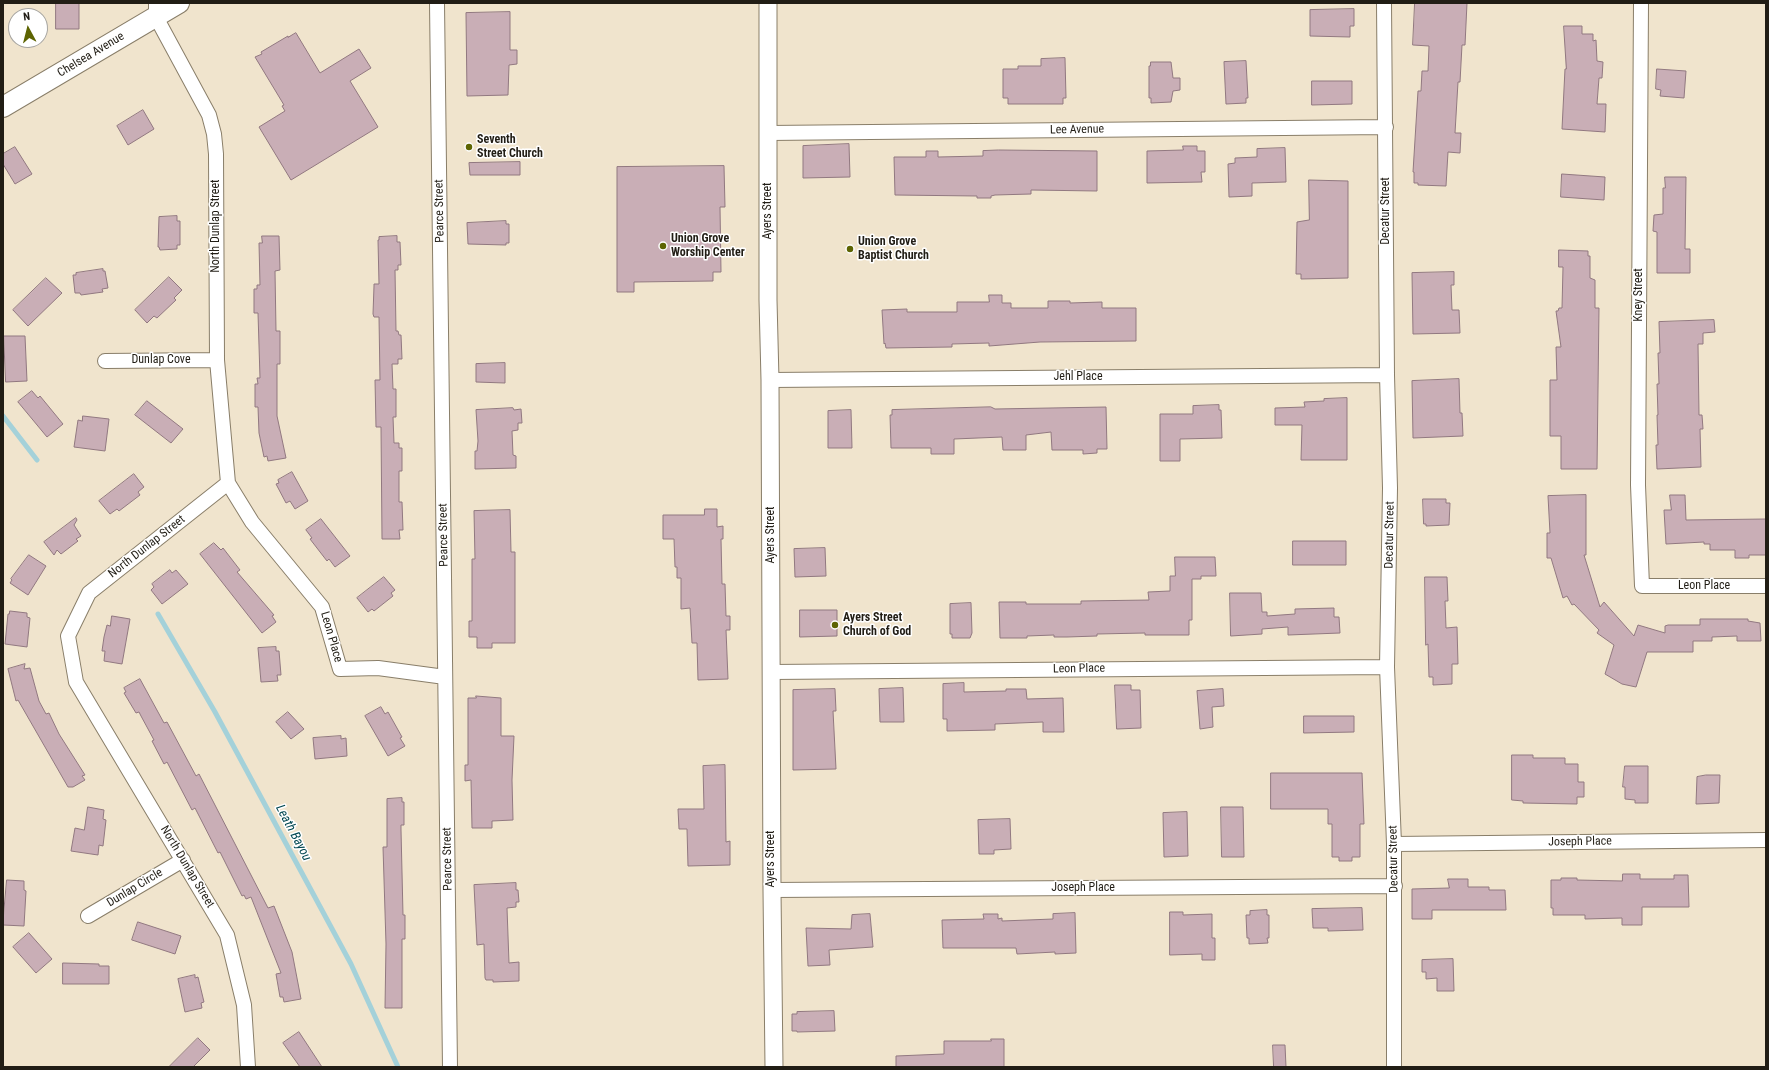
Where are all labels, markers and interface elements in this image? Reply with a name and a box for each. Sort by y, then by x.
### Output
north arrow [8,8,48,48]
text: N [22,10,31,23]
street label: Chelsea Avenue [55,29,127,81]
street label: Lee Avenue [1050,122,1104,138]
place label: Seventh Street Church [477,133,543,161]
marker: Seventh Street Church [464,142,474,152]
street label: Decatur Street [1379,177,1393,245]
street label: North Dunlap Street [209,179,223,273]
street label: Pearce Street [432,179,448,243]
street label: Ayers Street [761,182,775,240]
place label: Union Grove Worship Center [671,232,745,260]
place label: Union Grove Baptist Church [858,235,929,263]
marker: Union Grove Worship Center [658,241,668,251]
marker: Union Grove Baptist Church [845,244,855,254]
street label: Kney Street [1632,268,1646,322]
street label: Dunlap Cove [131,353,191,367]
street label: Jehl Place [1053,370,1103,384]
street label: Decatur Street [1382,501,1398,569]
street label: Pearce Street [436,503,452,567]
street label: Ayers Street [764,506,778,564]
street label: North Dunlap Street [106,513,188,581]
street label: Leon Place [1678,579,1730,593]
street label: Leon Place [317,610,345,664]
place label: Ayers Street Church of God [843,611,911,639]
marker: Ayers Street Church of God [830,620,840,630]
street label: Leon Place [1053,661,1105,677]
water label: Leath Bayou [272,802,314,864]
street label: North Dunlap Street [157,823,217,911]
street label: Decatur Street [1386,825,1402,893]
street label: Pearce Street [440,827,456,891]
street label: Ayers Street [764,830,778,888]
street label: Joseph Place [1548,834,1612,850]
street label: Dunlap Circle [104,866,166,910]
street label: Joseph Place [1051,881,1115,895]

